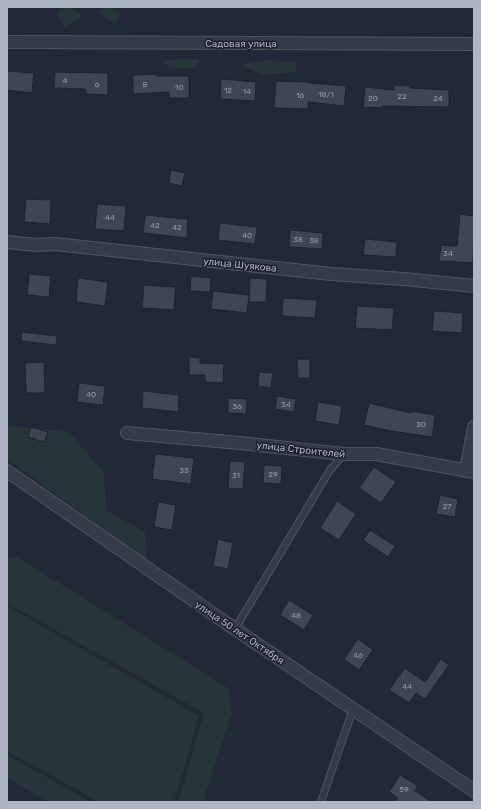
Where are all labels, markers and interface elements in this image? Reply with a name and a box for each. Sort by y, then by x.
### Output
street label: Садовая улица [205,38,277,50]
house number: 4 [63,76,68,85]
house number: 6 [95,80,100,89]
house number: 8 [142,80,148,89]
house number: 10 [175,83,183,92]
house number: 12 [224,86,232,95]
house number: 14 [243,87,251,96]
house number: 18/1 [318,90,334,99]
house number: 16 [296,91,304,100]
house number: 22 [397,92,407,101]
house number: 20 [368,94,378,103]
house number: 24 [433,94,443,103]
house number: 44 [105,213,115,222]
house number: 42 [150,221,160,230]
house number: 42 [172,223,182,232]
house number: 40 [242,231,252,240]
house number: 38 [293,235,303,244]
house number: 38 [309,236,319,245]
house number: 34 [443,249,453,258]
street label: улица Шуякова [203,255,277,275]
house number: 40 [86,390,96,399]
house number: 34 [281,400,291,409]
house number: 36 [232,402,242,411]
house number: 30 [416,420,426,429]
street label: улица Строителей [256,439,346,461]
house number: 33 [179,466,189,475]
house number: 29 [268,470,278,479]
house number: 31 [232,471,240,480]
house number: 27 [443,502,451,511]
street label: улица 50 лет Октября [193,599,286,667]
house number: 48 [291,611,301,620]
house number: 46 [353,651,363,660]
house number: 44 [402,682,412,691]
house number: 59 [399,785,409,794]

